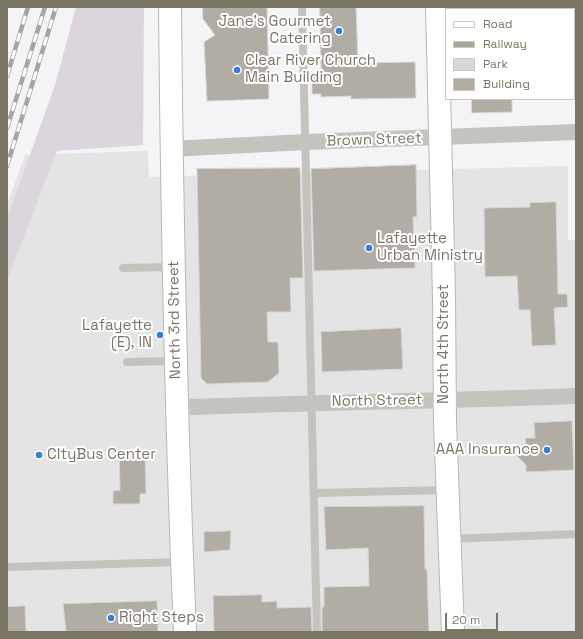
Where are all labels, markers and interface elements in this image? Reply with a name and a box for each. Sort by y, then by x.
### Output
legend [445,8,575,100]
place label: Jane's Gourmet Catering [218,13,331,48]
text: Road [483,16,512,32]
marker: Jane's Gourmet Catering [334,26,344,36]
text: Railway [483,36,527,52]
place label: Clear River Church Main Building [245,52,376,87]
text: Park [483,56,508,72]
marker: Clear River Church Main Building [232,65,242,75]
text: Building [483,76,530,92]
street label: Brown Street [326,129,422,151]
place label: Lafayette Urban Ministry [377,230,483,265]
marker: Lafayette Urban Ministry [364,243,374,253]
street label: North 3rd Street [165,261,185,379]
street label: North 4th Street [435,284,453,404]
place label: Lafayette (E), IN [82,317,152,352]
marker: Lafayette (E), IN [155,330,165,340]
street label: North Street [332,391,422,411]
place label: AAA Insurance [436,441,539,459]
marker: AAA Insurance [542,445,552,455]
place label: CItyBus Center [47,446,156,464]
marker: CItyBus Center [34,450,44,460]
scale bar [447,605,500,631]
place label: Right Steps [119,609,204,627]
text: 20 m [452,612,480,628]
marker: Right Steps [106,613,116,623]

